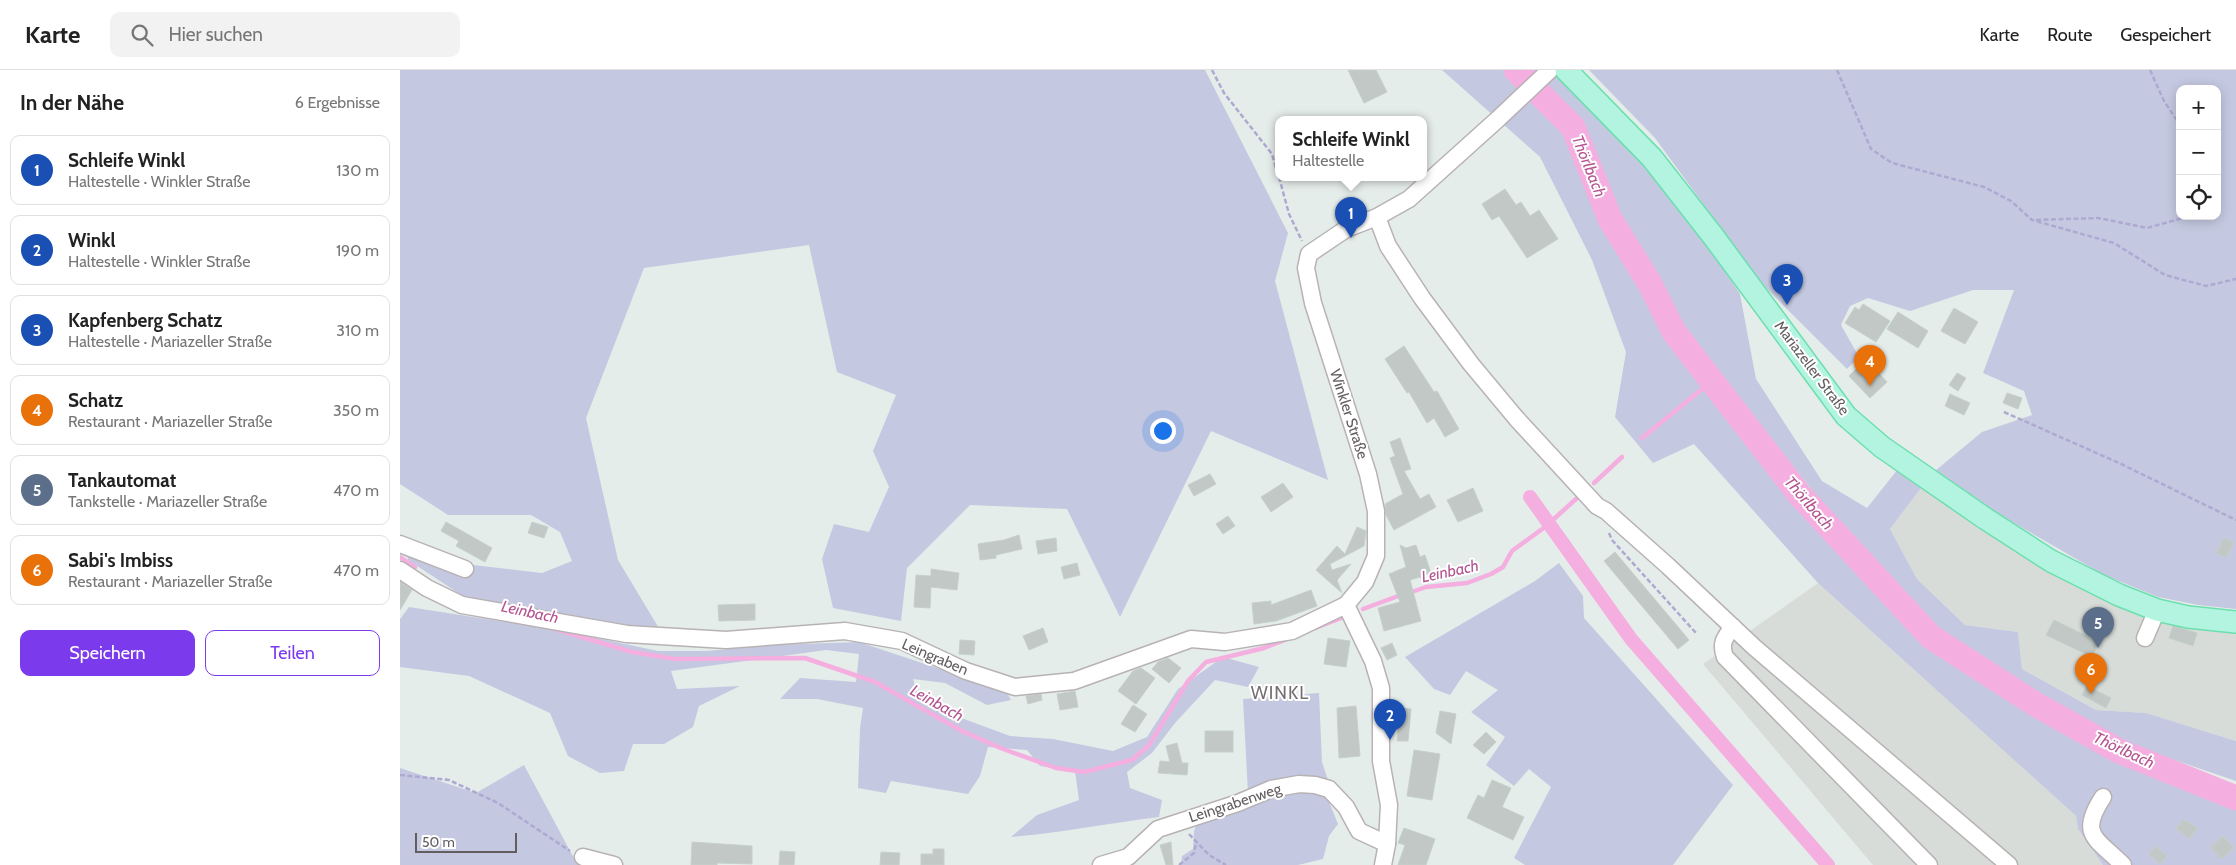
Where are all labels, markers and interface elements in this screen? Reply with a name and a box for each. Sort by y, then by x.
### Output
search box [110,12,460,57]
text: Karte [25,20,80,49]
icon: search [128,21,156,49]
text: Hier suchen [168,23,263,46]
text: Karte [1980,24,2019,46]
text: Route [2047,24,2092,46]
text: Gespeichert [2120,24,2211,46]
map controls [2176,85,2221,220]
button: + [2176,85,2221,130]
text: In der Nähe [20,90,124,115]
text: 6 Ergebnisse [295,93,380,112]
popup [1275,116,1427,181]
text: Schleife Winkl [1292,128,1410,151]
button: − [2176,130,2221,175]
water label: Thörlbach [1568,132,1610,200]
text: Schleife Winkl [68,149,185,172]
text: Haltestelle [1292,151,1364,170]
text: 1 [34,161,40,180]
text: 130 m [336,161,379,180]
text: Haltestelle · Winkler Straße [68,172,250,191]
button: locate [2176,175,2221,220]
pin: 1 [1335,197,1367,238]
text: Winkl [68,229,115,252]
text: 2 [33,241,41,260]
text: 190 m [336,241,379,260]
text: Haltestelle · Winkler Straße [68,252,250,271]
pin: 3 [1771,264,1803,305]
text: Kapfenberg Schatz [68,309,222,332]
street label: Mariazeller Straße [1771,317,1854,419]
text: 3 [33,321,41,340]
text: 310 m [336,321,379,340]
text: Haltestelle · Mariazeller Straße [68,332,272,351]
pin: 4 [1854,345,1886,386]
street label: Winkler Straße [1326,367,1372,461]
text: Schatz [68,389,123,412]
text: 4 [32,401,42,420]
text: 350 m [333,401,379,420]
text: Restaurant · Mariazeller Straße [68,412,273,431]
your location [1150,418,1176,444]
text: Tankautomat [68,469,176,492]
water label: Thörlbach [1781,472,1837,534]
text: 5 [33,481,41,500]
text: 470 m [333,481,379,500]
text: Tankstelle · Mariazeller Straße [68,492,267,511]
text: Sabi's Imbiss [68,549,173,572]
water label: Leinbach [1420,556,1480,586]
text: 6 [33,561,42,580]
text: 470 m [333,561,379,580]
text: Restaurant · Mariazeller Straße [68,572,273,591]
water label: Leinbach [500,597,560,627]
pin: 5 [2082,607,2114,648]
button: Speichern [20,630,195,676]
button: Teilen [205,630,380,676]
street label: Leingraben [899,635,971,679]
pin: 6 [2075,653,2107,694]
water label: Leinbach [907,681,967,725]
district label: WINKL [1251,682,1309,704]
pin: 2 [1374,699,1406,740]
water label: Thörlbach [2091,728,2157,772]
street label: Leingrabenweg [1187,779,1284,826]
scale bar [415,830,518,853]
text: 50 m [422,833,455,851]

